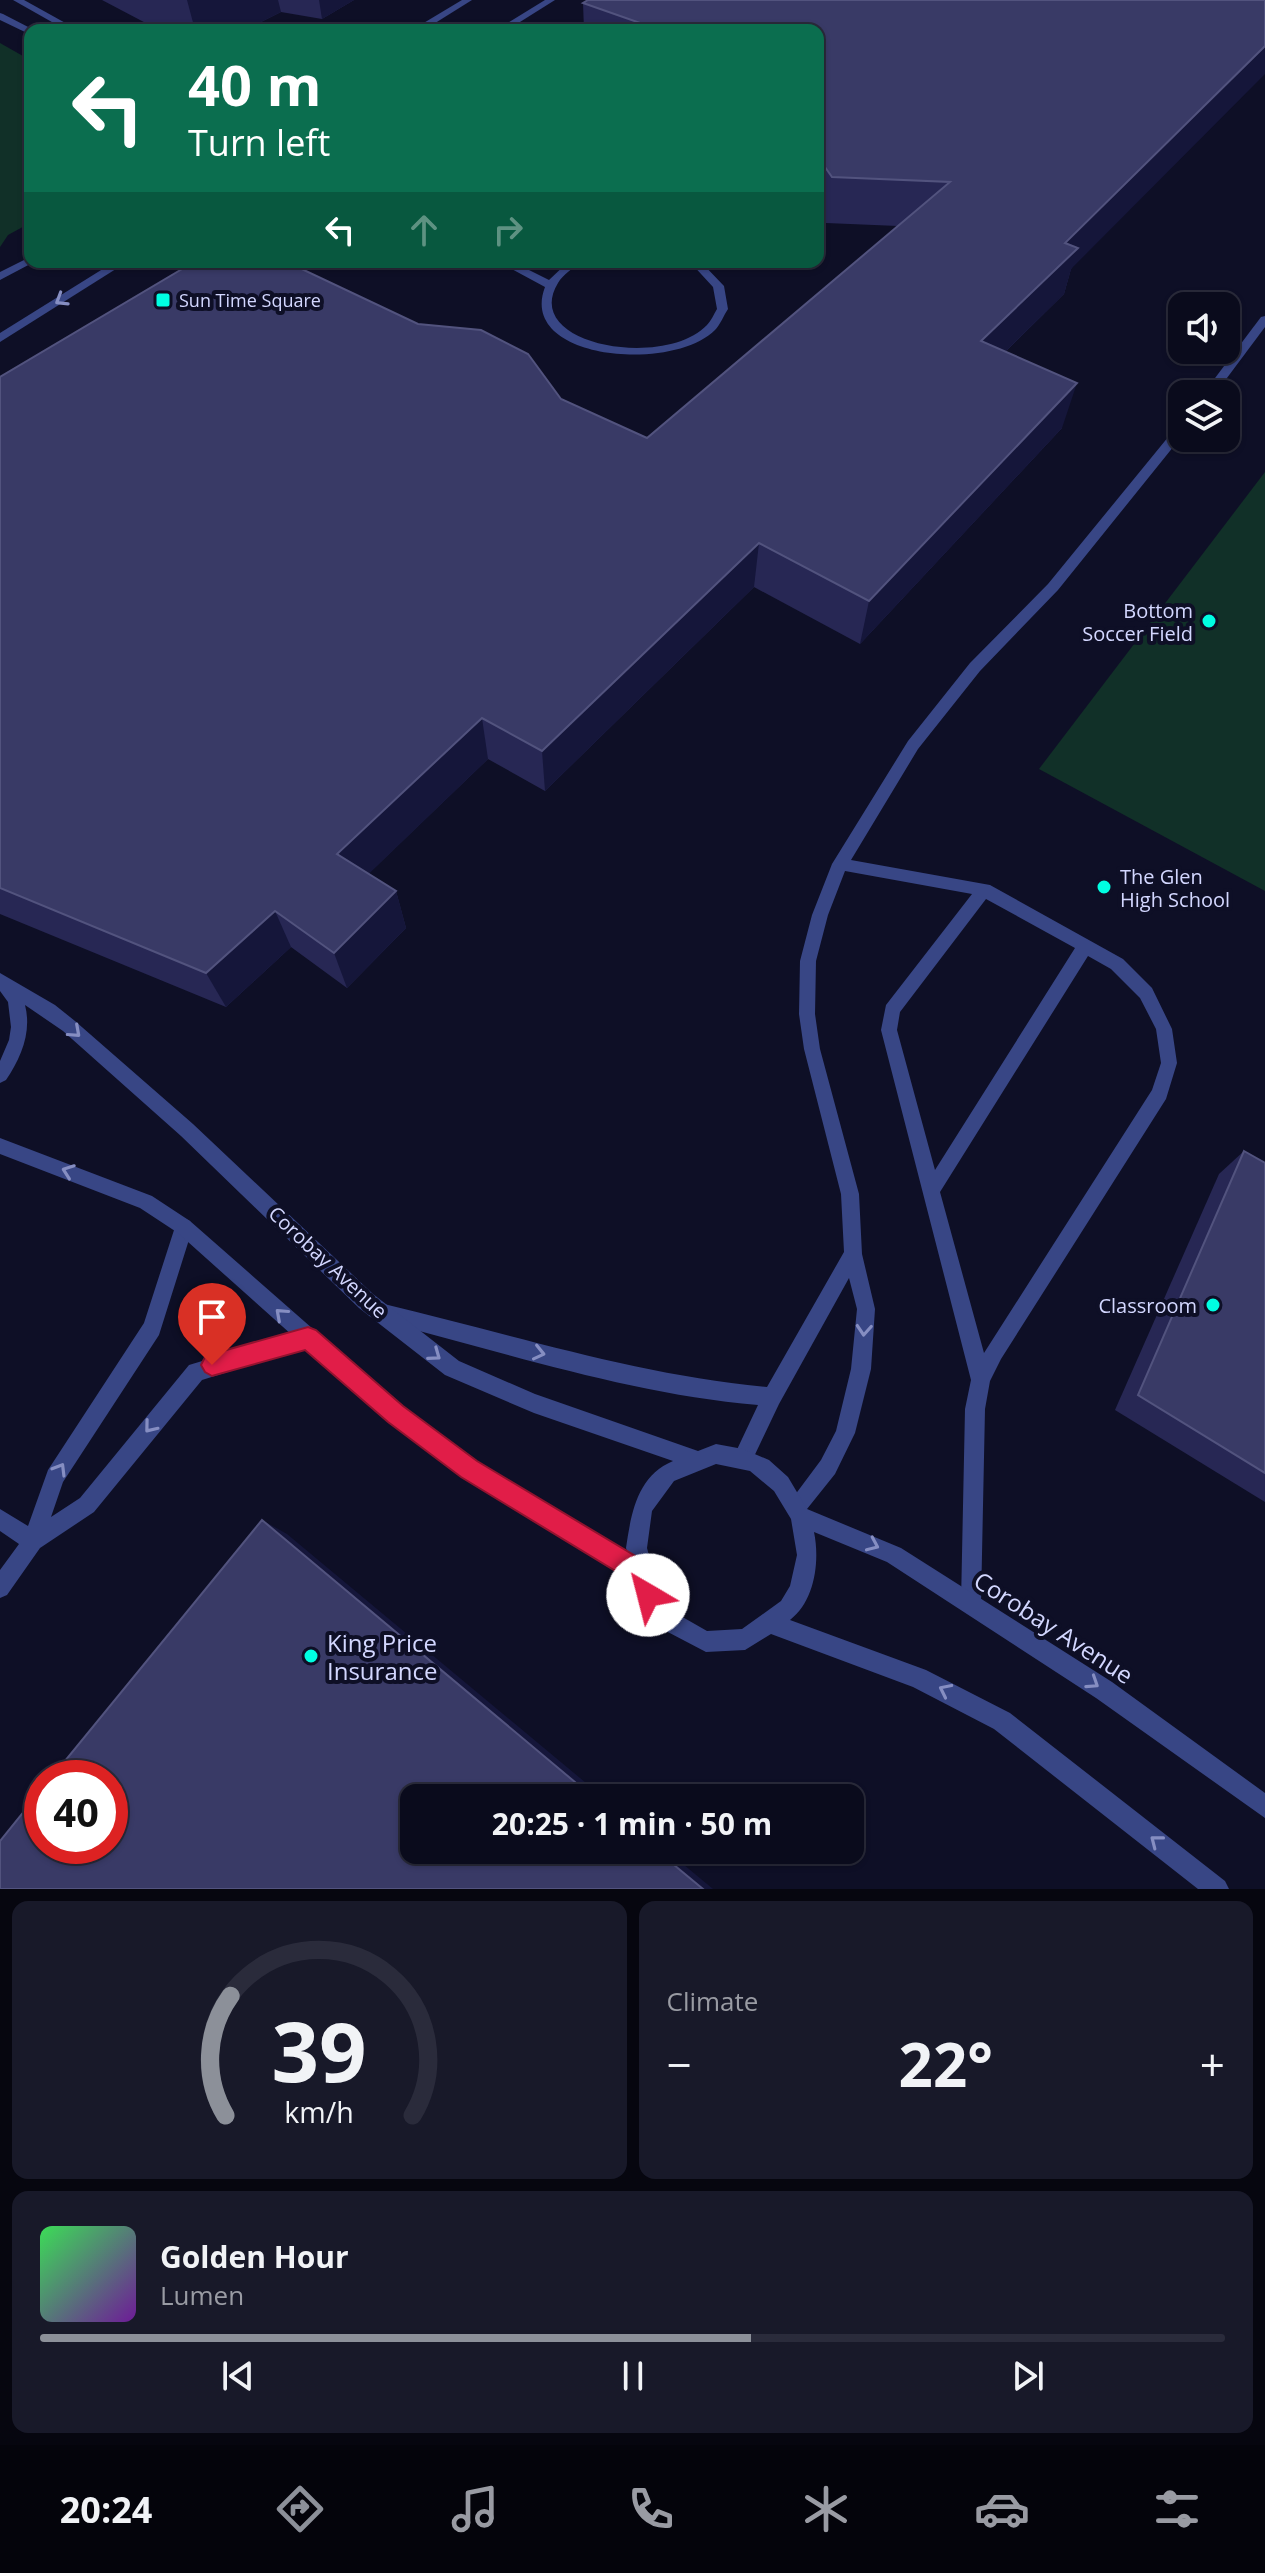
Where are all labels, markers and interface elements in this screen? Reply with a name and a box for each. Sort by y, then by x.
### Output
text: 40 m [188,46,322,122]
icon: left [56,56,160,160]
text: Turn left [188,118,330,167]
icon: left [318,208,362,252]
icon: ahead [402,208,446,252]
icon: right [486,208,530,252]
place label: Sun Time Square [179,288,321,312]
one-way arrow [55,290,70,306]
marker: Sun Time Square [154,291,172,309]
map controls [1168,292,1240,452]
button: sound [1168,292,1240,364]
button: layers [1168,380,1240,452]
place label: Bottom Soccer Field [1082,597,1193,647]
marker: Bottom Soccer Field [1200,612,1218,630]
place label: The Glen High School [1120,863,1230,913]
marker: The Glen High School [1095,878,1113,896]
one-way arrow [66,1023,81,1037]
one-way arrow [62,1164,76,1181]
street label: Corobay Avenue [263,1200,393,1324]
pin [178,1283,246,1365]
place label: Classroom [1098,1292,1197,1319]
icon: arrive [190,1295,234,1339]
marker: Classroom [1204,1296,1222,1314]
one-way arrow [276,1309,291,1323]
one-way arrow [856,1324,873,1337]
one-way arrow [532,1344,545,1361]
one-way arrow [427,1346,441,1360]
one-way arrow [145,1418,159,1433]
one-way arrow [51,1463,66,1478]
one-way arrow [865,1536,879,1552]
position arrow [606,1553,690,1637]
street label: Corobay Avenue [968,1563,1140,1691]
place label: King Price Insurance [327,1626,437,1687]
marker: King Price Insurance [302,1647,320,1665]
one-way arrow [1084,1673,1099,1688]
one-way arrow [938,1684,953,1700]
speed limit sign: 40 [24,1760,128,1864]
text: 20:25 · 1 min · 50 m [492,1803,772,1844]
one-way arrow [1150,1836,1165,1850]
text: Climate [667,1983,758,2019]
text: 39 [272,1993,367,2106]
text: 22° [899,2023,993,2105]
text: − [667,2034,692,2094]
text: + [1200,2034,1225,2094]
text: km/h [285,2092,354,2131]
text: Golden Hour [160,2236,349,2277]
text: Lumen [160,2277,244,2313]
icon: previous [216,2354,260,2398]
icon: pause [611,2354,655,2398]
icon: next [1006,2354,1050,2398]
icon: directions [272,2481,328,2537]
icon: music [447,2481,503,2537]
icon: phone [623,2481,679,2537]
icon: climate [798,2481,854,2537]
icon: car [974,2481,1030,2537]
icon: filters [1149,2481,1205,2537]
text: 20:24 [60,2485,152,2534]

